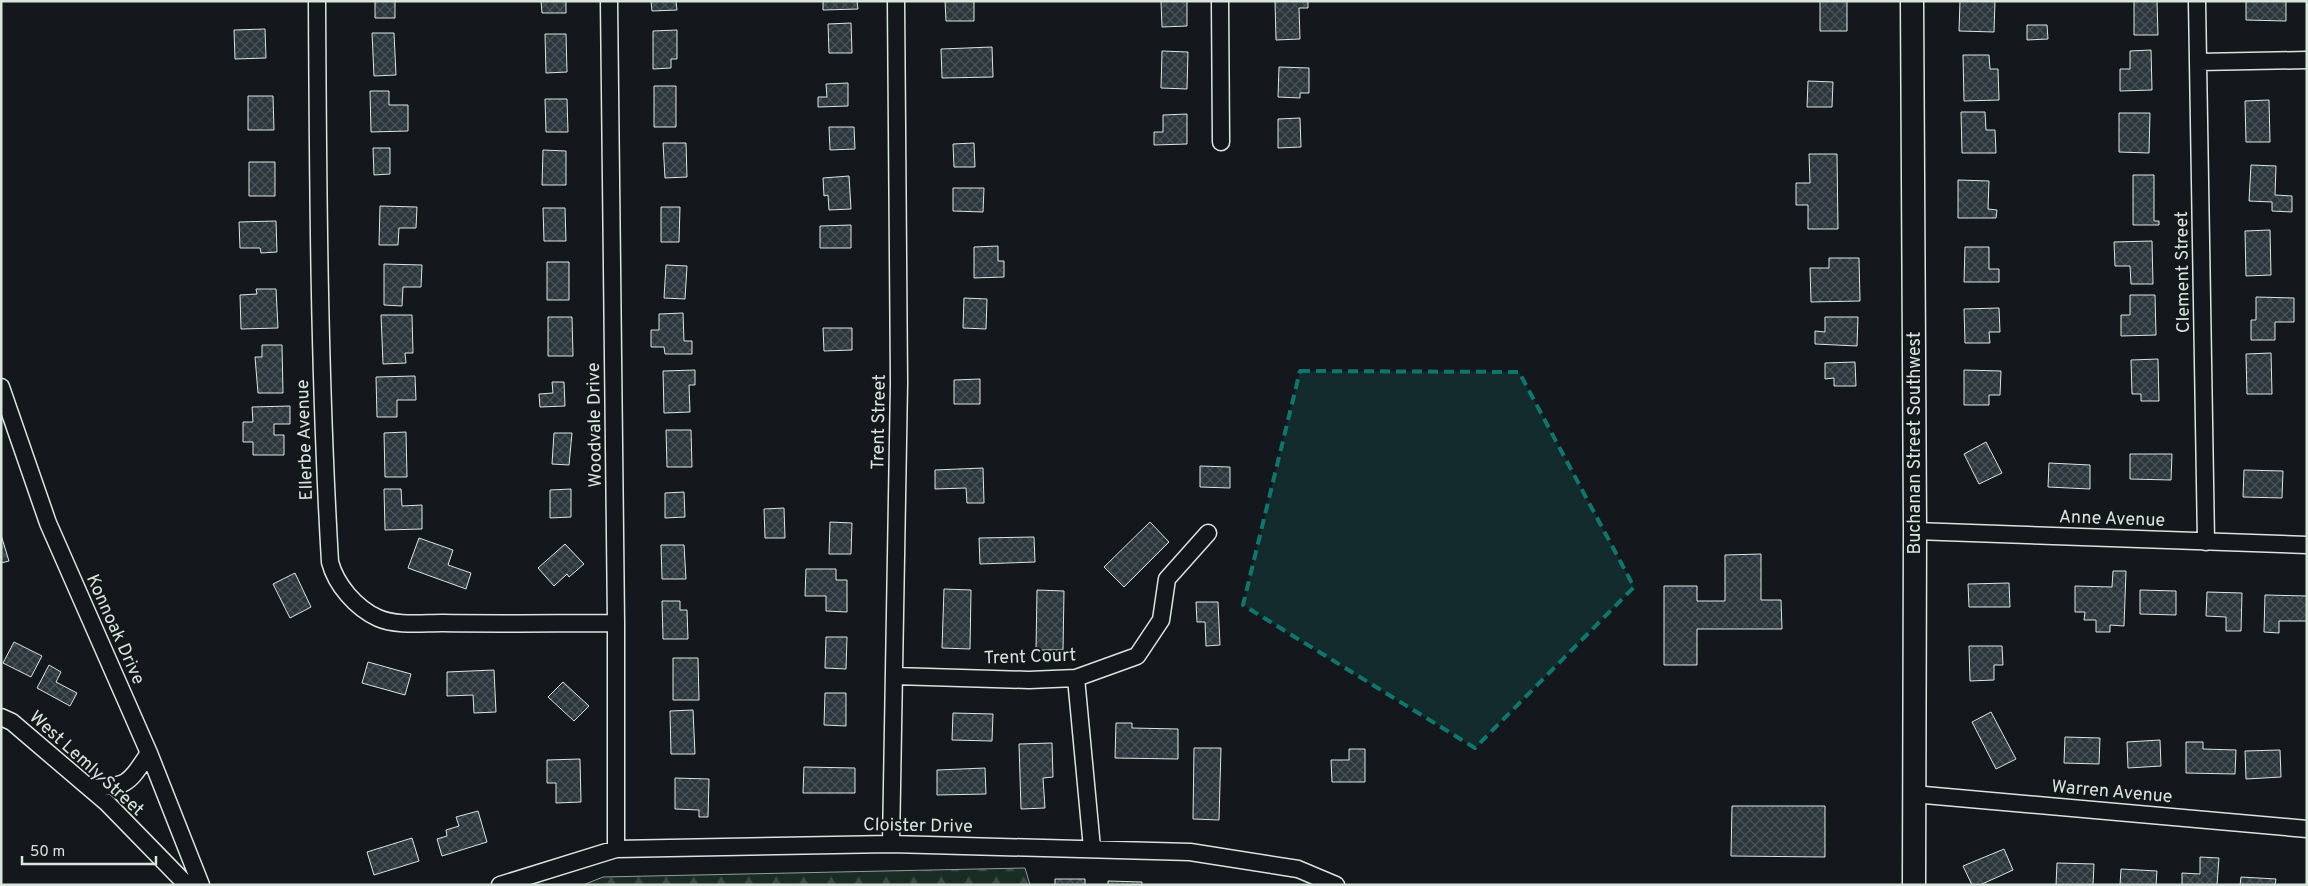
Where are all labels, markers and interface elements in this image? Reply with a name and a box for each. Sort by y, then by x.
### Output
street label: Clement Street [2171,211,2196,333]
street label: Buchanan Street Southwest [1904,331,1927,555]
street label: Woodvale Drive [583,362,608,488]
street label: Trent Street [867,374,892,470]
street label: Ellerbe Avenue [292,379,319,501]
street label: Anne Avenue [2058,506,2166,533]
street label: Konnoak Drive [80,571,149,688]
street label: Trent Court [983,644,1077,671]
street label: West Lemly Street [24,706,148,822]
street label: Warren Avenue [2050,776,2173,809]
street label: Cloister Drive [863,814,973,839]
scale bar [22,834,156,866]
text: 50 m [30,843,65,862]

